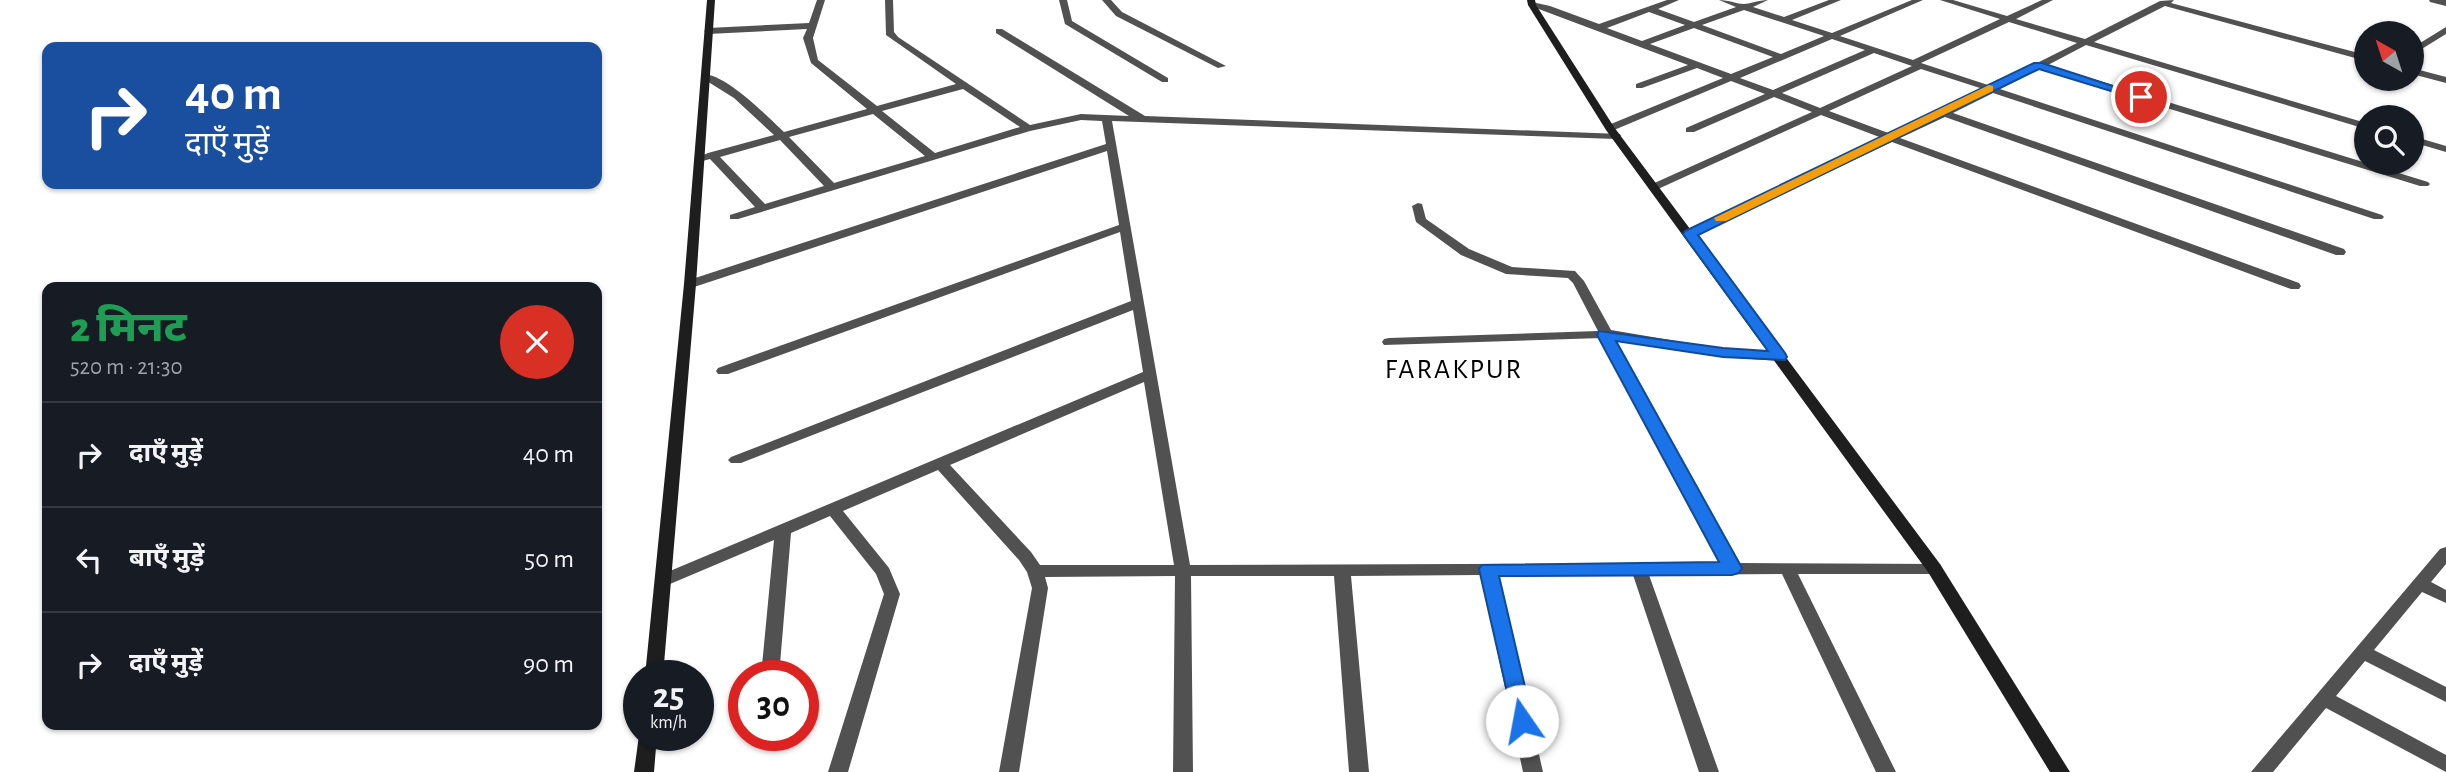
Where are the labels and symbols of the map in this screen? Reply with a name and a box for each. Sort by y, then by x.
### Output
north arrow [2354,21,2424,91]
pin [2111,67,2171,127]
district label: FARAKPUR [1385,356,1523,384]
speed limit sign: 30 [728,660,819,751]
position arrow [1485,684,1559,758]

